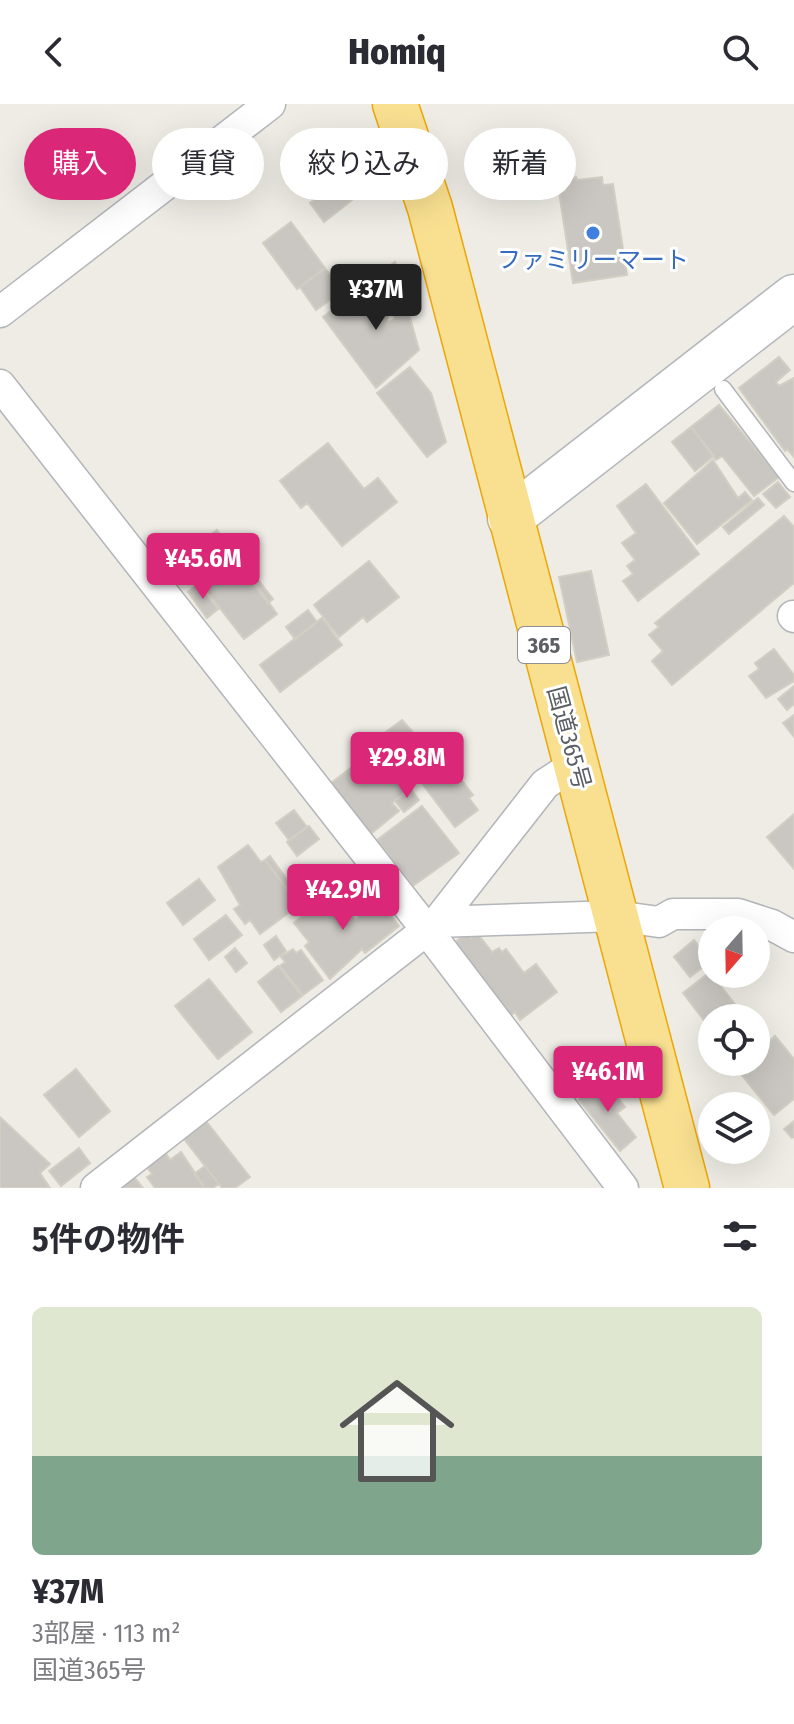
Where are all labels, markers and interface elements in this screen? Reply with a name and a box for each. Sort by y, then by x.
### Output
icon: back [32,30,76,74]
text: Homiq [348,30,446,74]
icon: search [718,30,762,74]
chip: 購入 [24,128,136,200]
chip: 賃貸 [152,128,264,200]
chip: 絞り込み [280,128,448,200]
chip: 新着 [464,128,576,200]
marker: ファミリーマート [584,224,602,242]
place label: ファミリーマート [497,246,689,274]
pin: ¥37M [329,264,423,332]
text: ¥37M [348,274,404,305]
pin: ¥45.6M [138,533,268,601]
text: ¥45.6M [165,543,241,574]
road number: 365 [518,627,570,663]
street label: 国道365号 [542,683,596,793]
pin: ¥29.8M [342,732,472,800]
text: ¥29.8M [369,742,445,773]
pin: ¥42.9M [278,864,408,932]
text: ¥42.9M [305,874,381,905]
north arrow [698,916,770,988]
map controls [698,916,770,1164]
button: locate [698,1004,770,1076]
pin: ¥46.1M [543,1046,673,1114]
text: ¥46.1M [572,1056,644,1087]
button: layers [698,1092,770,1164]
icon: filters [718,1214,762,1258]
text: 5件の物件 [32,1219,185,1260]
icon: home [325,1359,469,1503]
text: ¥37M [32,1571,104,1612]
text: 3部屋 · 113 m² [32,1618,181,1649]
text: 国道365号 [32,1655,146,1686]

